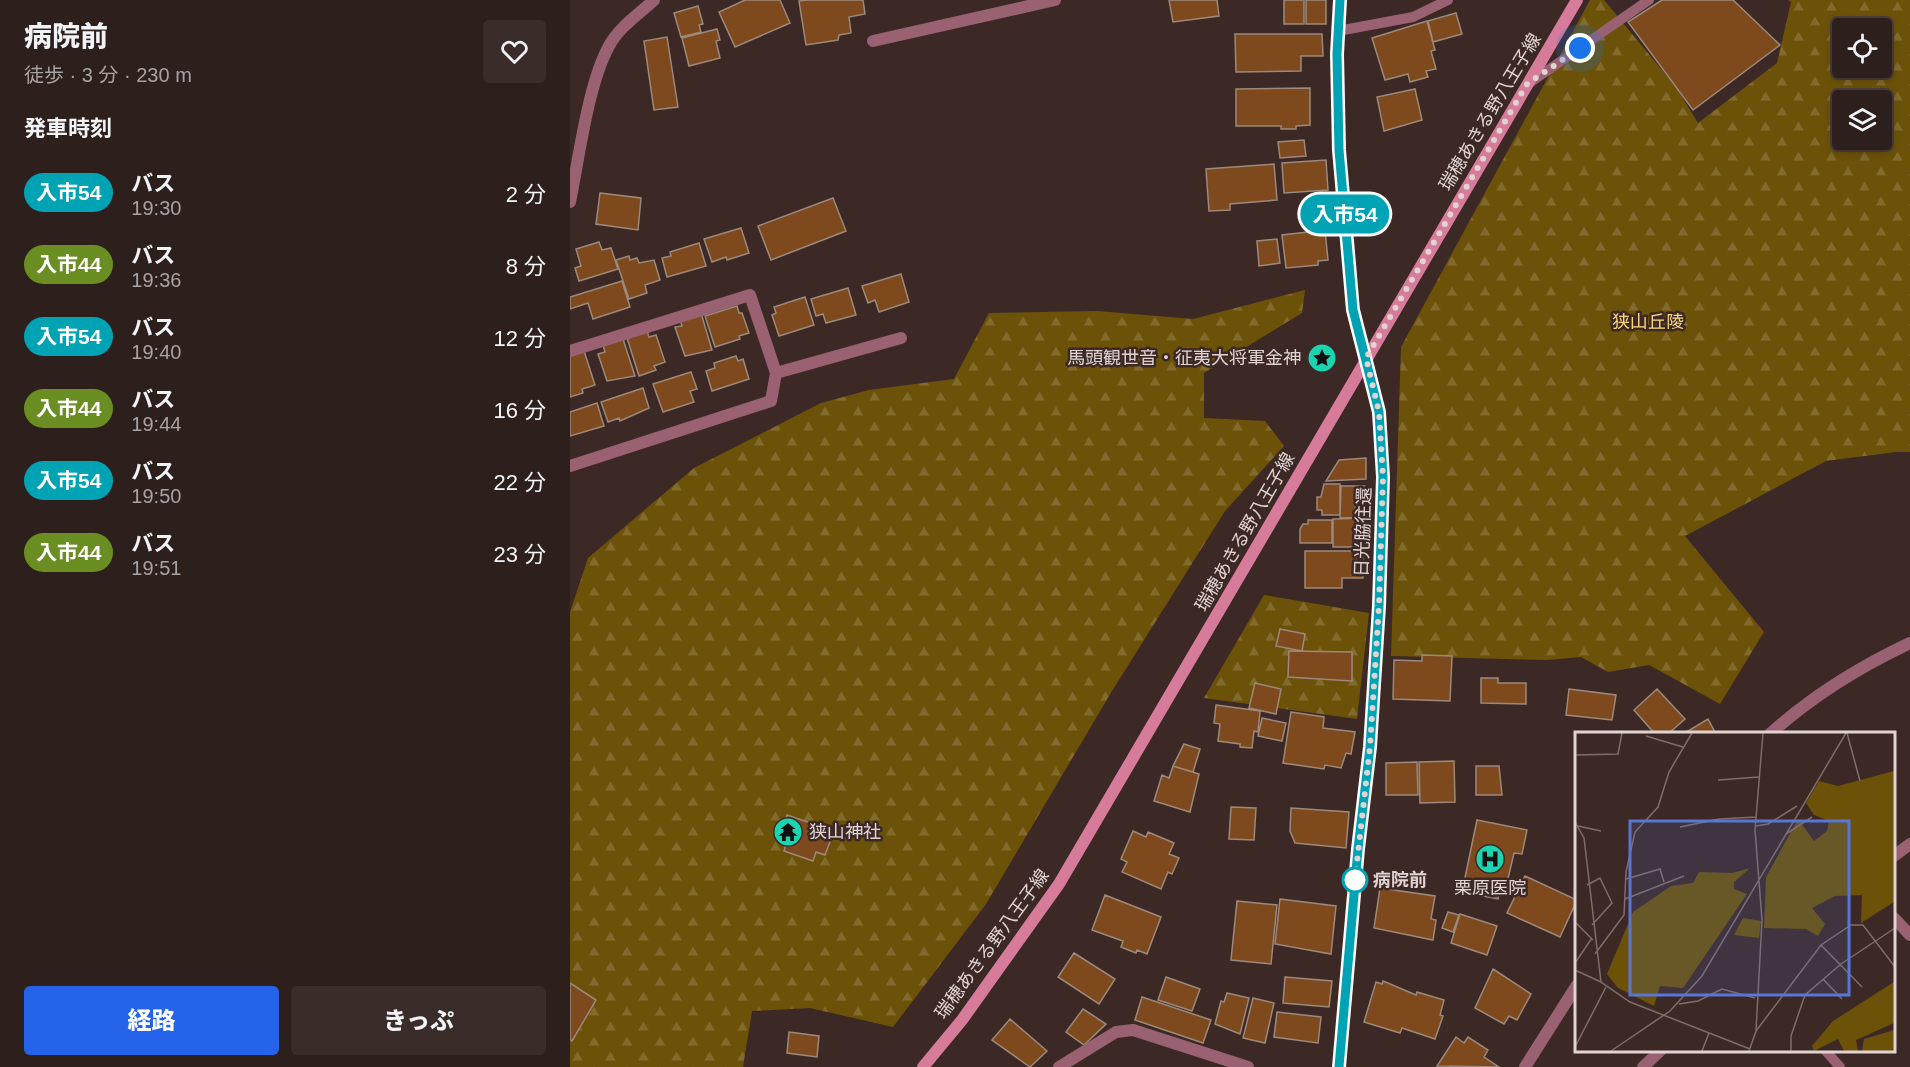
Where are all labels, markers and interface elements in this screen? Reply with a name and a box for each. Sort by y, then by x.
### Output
map controls [1832,18,1892,150]
button: locate [1832,18,1892,78]
button: heart [483,20,546,83]
text: 病院前 [24,21,108,52]
street label: 瑞穂あきる野八王子線 [1435,30,1545,194]
your location [1565,33,1595,63]
text: 徒歩 · 3 分 · 230 m [24,64,192,86]
button: layers [1832,90,1892,150]
text: 発車時刻 [24,116,112,141]
text: バス [131,171,175,196]
text: 入市54 [36,181,101,204]
text: 2 分 [506,182,546,207]
line badge: 入市54 [1303,194,1387,234]
text: 19:30 [131,197,181,219]
text: 入市54 [1312,203,1378,226]
text: バス [131,243,175,268]
text: 入市44 [36,253,101,276]
text: 8 分 [506,254,546,279]
text: 19:36 [131,269,181,291]
park label: 狭山丘陵 [1612,312,1684,332]
text: バス [131,315,175,340]
text: 入市54 [36,325,101,348]
text: 12 分 [493,326,546,351]
text: 19:40 [131,341,181,363]
place icon: 馬頭観世音・征夷大将軍金神 [1306,342,1338,374]
place label: 馬頭観世音・征夷大将軍金神 [1067,348,1301,368]
text: バス [131,387,175,412]
text: 入市44 [36,397,101,420]
text: 16 分 [493,398,546,423]
text: 19:44 [131,413,181,435]
street label: 瑞穂あきる野八王子線 [1191,449,1299,615]
text: バス [131,459,175,484]
text: 入市54 [36,469,101,492]
text: 22 分 [493,470,546,495]
text: 19:50 [131,485,181,507]
street label: 日光脇往還 [1351,487,1375,577]
text: バス [131,531,175,556]
text: 入市44 [36,541,101,564]
text: 23 分 [493,542,546,567]
text: 19:51 [131,557,181,579]
inset map [1575,732,1895,1052]
temple icon: 狭山神社 [772,816,804,848]
place label: 狭山神社 [809,822,881,842]
hospital icon: 栗原医院 [1474,843,1506,875]
street label: 瑞穂あきる野八王子線 [931,865,1053,1023]
marker: 病院前 [1342,867,1368,893]
place label: 病院前 [1373,870,1427,890]
place label: 栗原医院 [1454,878,1526,898]
button: 経路 [24,986,279,1055]
button: きっぷ [291,986,546,1055]

